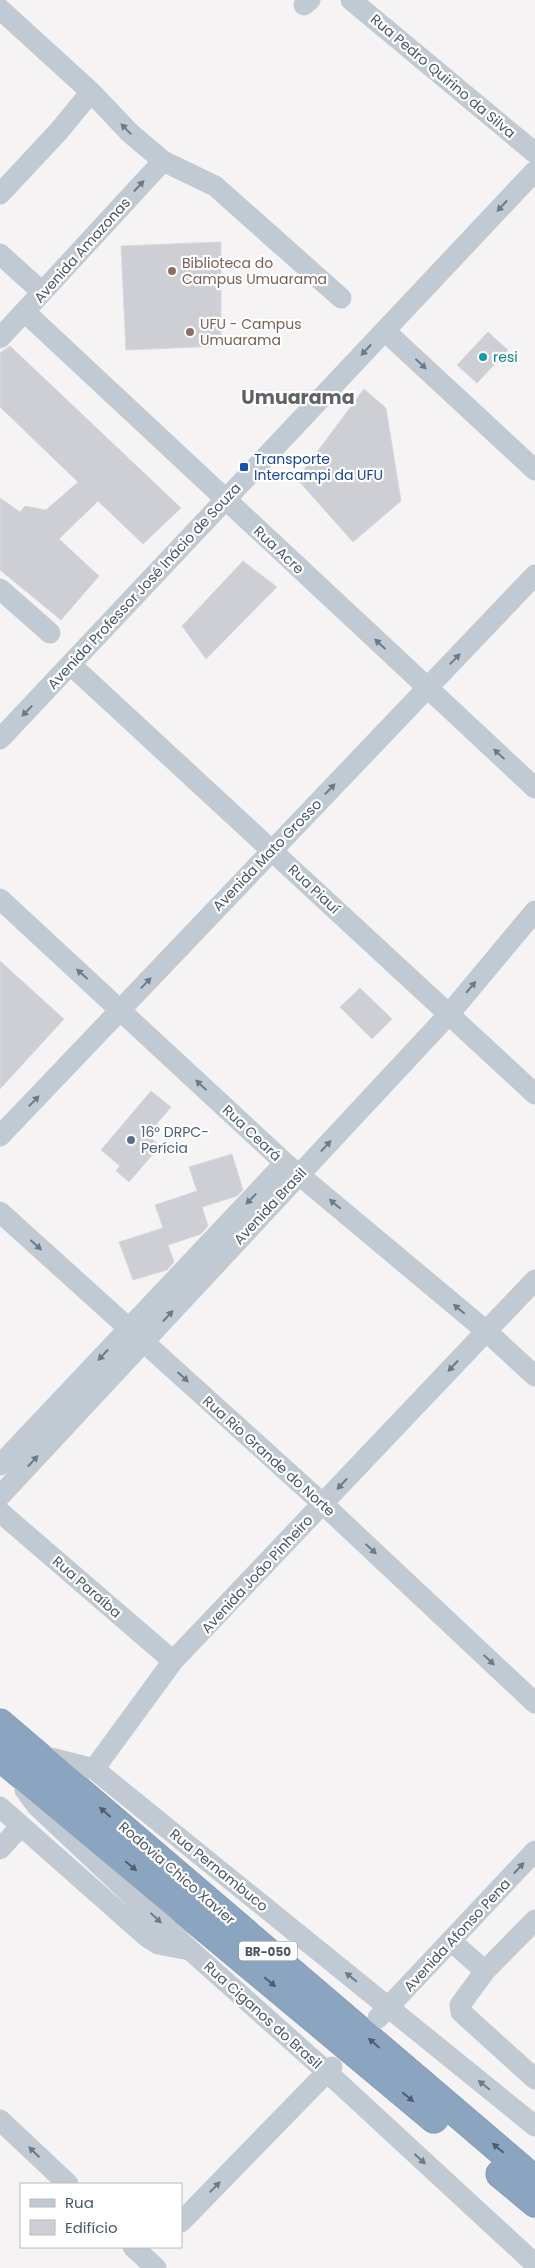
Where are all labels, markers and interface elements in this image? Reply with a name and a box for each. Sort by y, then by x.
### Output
street label: Rua Pedro Quirino da Silva [366,9,520,143]
one-way arrow [120,123,132,135]
one-way arrow [134,180,145,193]
street label: Avenida Amazonas [29,193,135,307]
one-way arrow [496,200,508,212]
place label: Biblioteca do Campus Umuarama [182,253,327,289]
marker: Biblioteca do Campus Umuarama [166,265,178,277]
place label: UFU - Campus Umuarama [200,314,302,350]
marker: UFU - Campus Umuarama [184,326,196,338]
one-way arrow [360,344,372,356]
place label: resi [493,347,518,367]
marker: resi [477,351,489,363]
one-way arrow [414,358,426,370]
district label: Umuarama [241,384,355,411]
place label: Transporte Intercampi da UFU [254,449,383,485]
marker: Transporte Intercampi da UFU [238,461,250,473]
street label: Avenida Professor José Inácio de Souza [43,478,245,694]
street label: Rua Acre [249,521,309,579]
one-way arrow [375,638,387,650]
one-way arrow [449,653,461,665]
one-way arrow [21,705,33,717]
one-way arrow [494,748,506,760]
one-way arrow [324,784,336,796]
street label: Avenida Mato Grosso [208,794,326,916]
street label: Rua Piauí [284,860,345,919]
one-way arrow [76,968,88,980]
one-way arrow [140,977,152,989]
one-way arrow [466,981,477,994]
one-way arrow [195,1079,207,1091]
one-way arrow [28,1095,40,1107]
street label: Rua Ceará [218,1100,286,1166]
place label: 16° DRPC- Perícia [141,1122,209,1158]
marker: 16° DRPC- Perícia [125,1134,137,1146]
one-way arrow [320,1140,332,1152]
street label: Avenida Brasil [229,1163,311,1249]
one-way arrow [245,1192,257,1204]
one-way arrow [329,1199,342,1210]
one-way arrow [30,1239,42,1251]
one-way arrow [454,1303,466,1315]
one-way arrow [162,1311,174,1323]
one-way arrow [97,1348,109,1360]
one-way arrow [447,1359,459,1371]
one-way arrow [176,1371,188,1383]
street label: Rua Rio Grande do Norte [199,1391,340,1521]
one-way arrow [27,1455,39,1467]
one-way arrow [336,1477,348,1489]
street label: Avenida João Pinheiro [197,1510,317,1638]
one-way arrow [365,1543,377,1555]
street label: Rua Paraíba [48,1551,126,1623]
one-way arrow [483,1654,495,1666]
one-way arrow [98,1806,111,1817]
street label: Rodovia Chico Xavier [115,1817,239,1929]
street label: Rua Pernambuco [166,1824,272,1916]
one-way arrow [125,1861,138,1872]
one-way arrow [513,1862,525,1874]
street label: Avenida Afonso Pena [399,1874,515,1996]
one-way arrow [150,1912,162,1924]
road number: BR-050 [239,1942,297,1960]
street label: Rua Ciganos do Brasil [200,1957,326,2073]
one-way arrow [345,1971,358,1982]
one-way arrow [263,1976,276,1987]
one-way arrow [368,2038,380,2049]
one-way arrow [478,2079,491,2090]
one-way arrow [401,2092,414,2103]
one-way arrow [491,2143,504,2154]
one-way arrow [28,2146,40,2158]
one-way arrow [414,2153,426,2164]
one-way arrow [209,2181,221,2193]
legend [20,2183,182,2248]
text: Rua [65,2192,94,2213]
text: Edifício [65,2217,118,2238]

